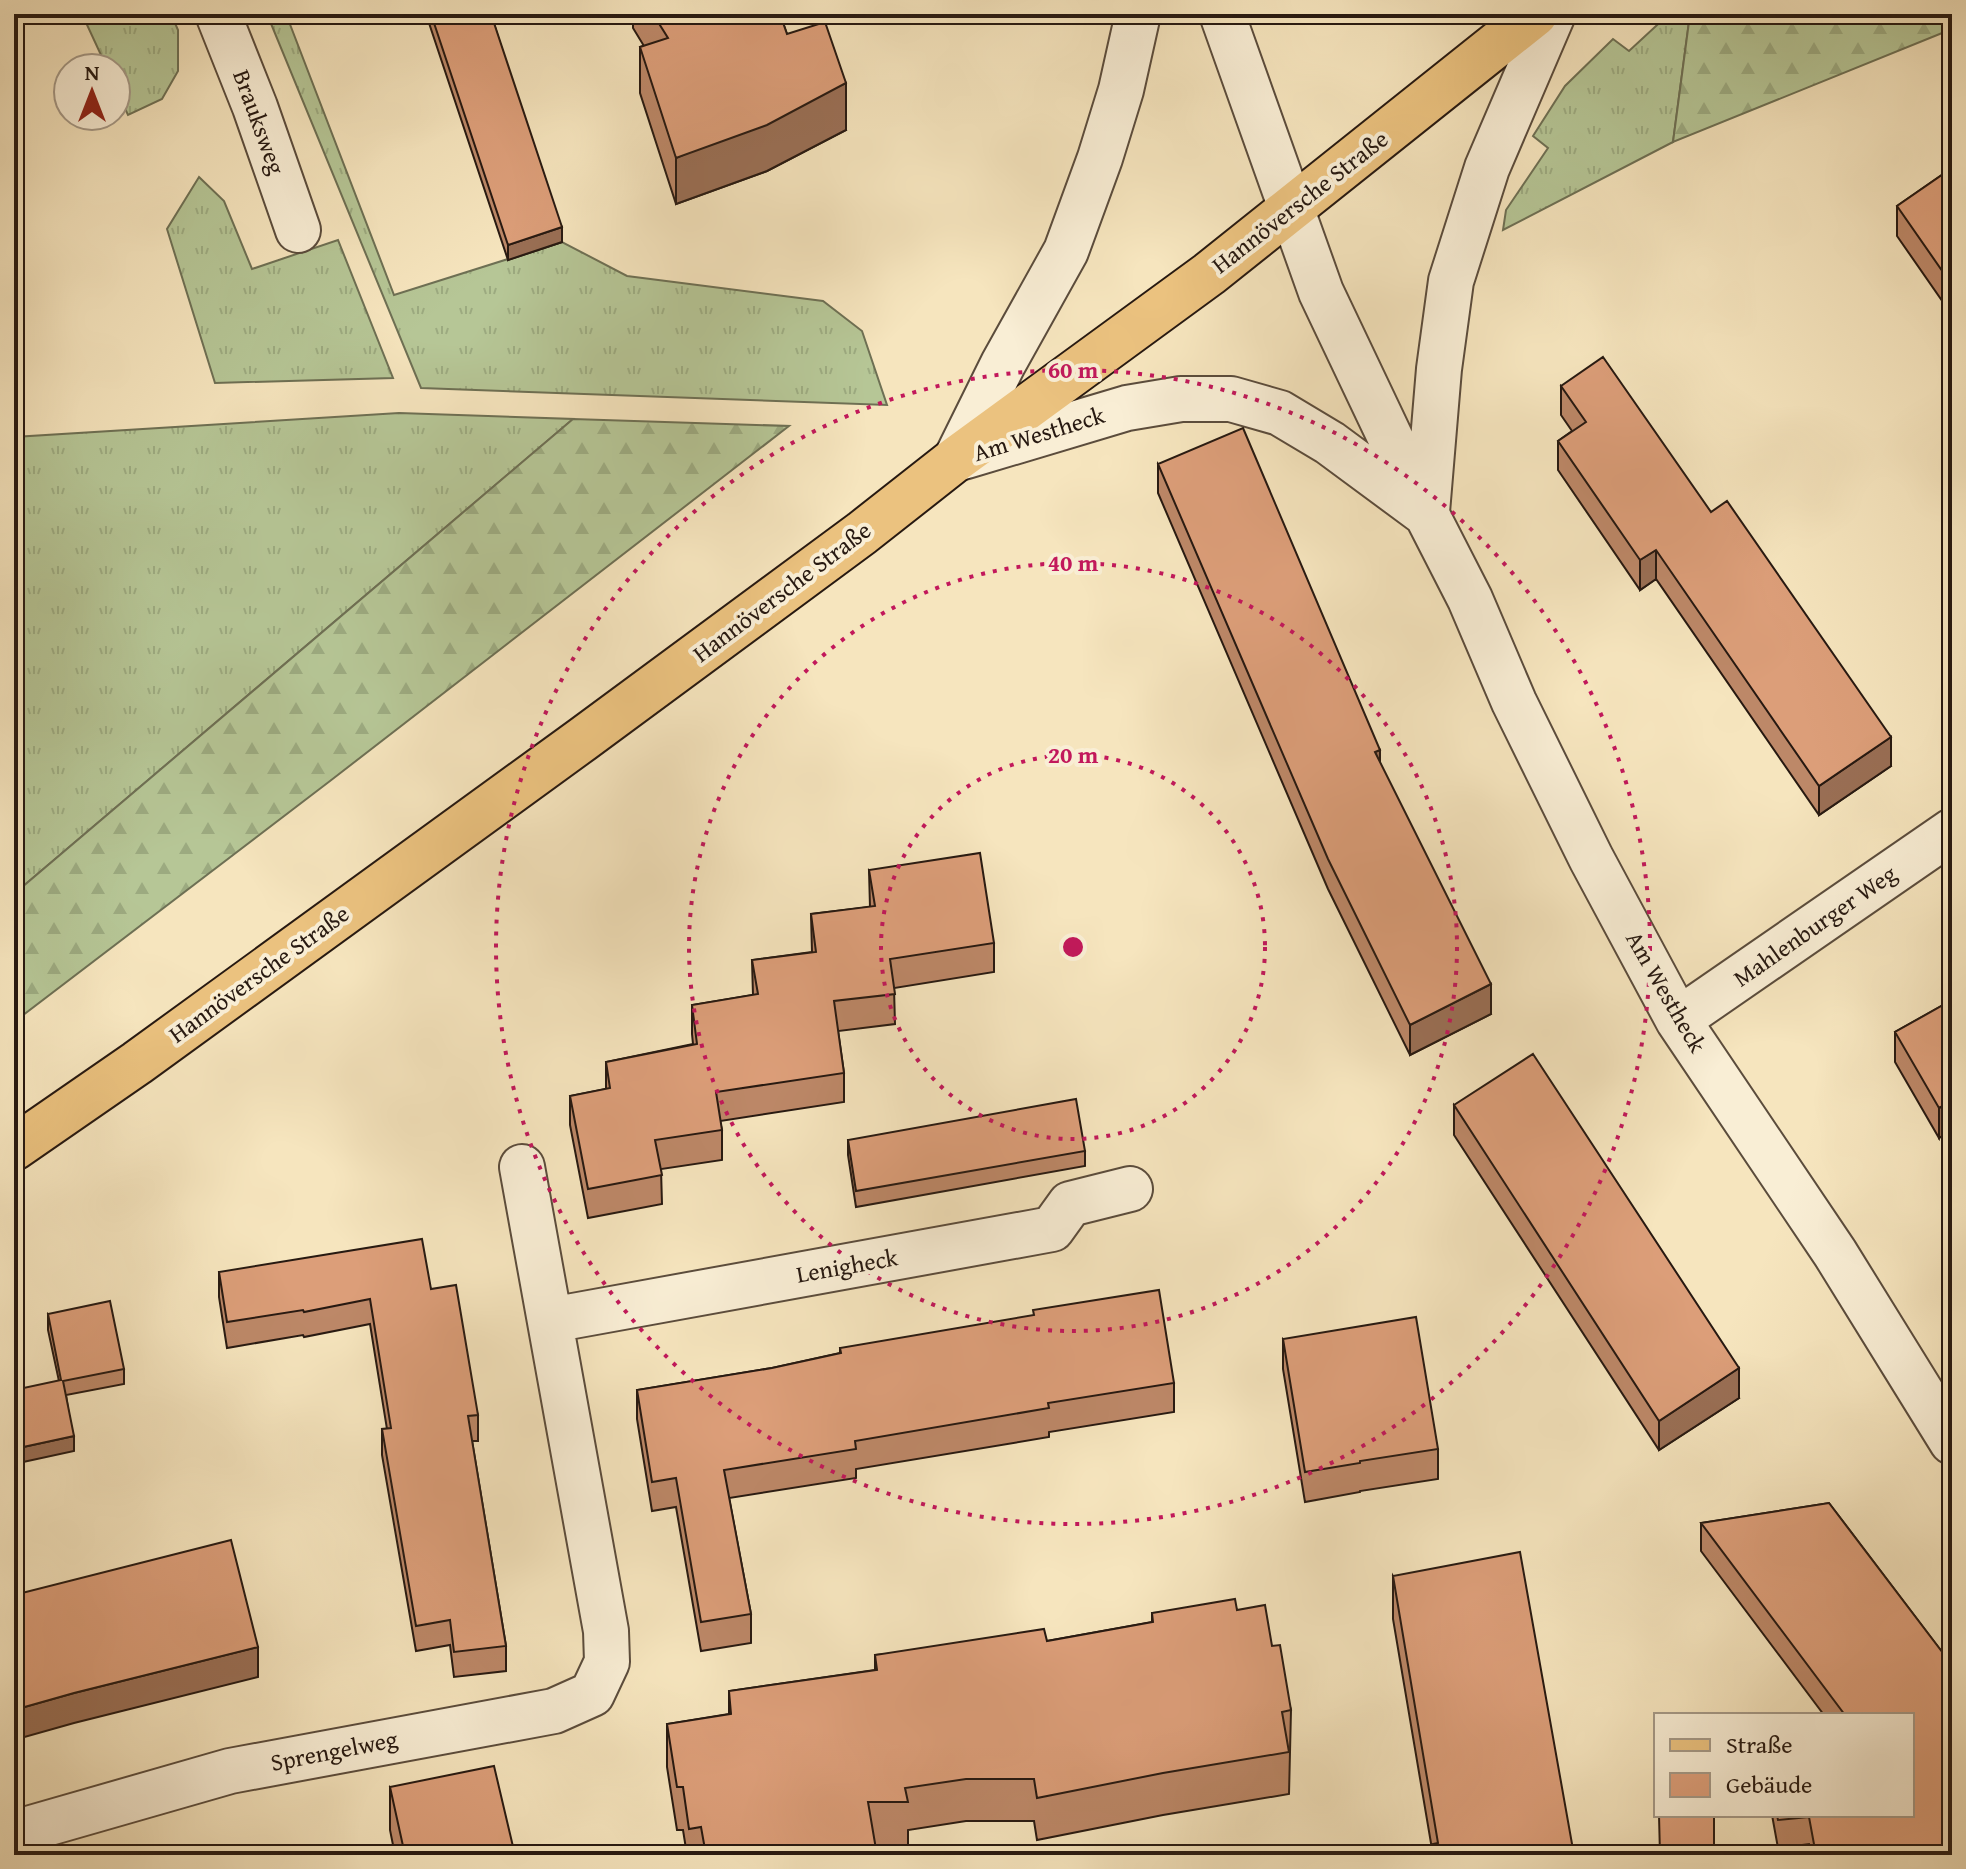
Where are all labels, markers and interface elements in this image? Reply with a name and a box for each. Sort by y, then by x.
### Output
north arrow [52,52,132,132]
text: N [85,56,100,88]
street label: Brauksweg [224,65,295,179]
street label: Hannöversche Straße [1204,122,1395,282]
text: 60 m [1048,352,1099,387]
street label: Am Westheck [969,397,1109,470]
street label: Hannöversche Straße [685,513,878,670]
text: 40 m [1048,545,1099,580]
text: 20 m [1048,737,1099,772]
street label: Mahlenburger Weg [1726,856,1904,995]
street label: Hannöversche Straße [161,896,356,1051]
street label: Am Westheck [1617,924,1716,1060]
centre of rings [1059,933,1087,961]
street label: Lenigheck [793,1239,901,1292]
legend [1654,1713,1914,1817]
street label: Sprengelweg [267,1721,400,1780]
text: Straße [1726,1727,1793,1762]
text: Gebäude [1726,1767,1812,1802]

